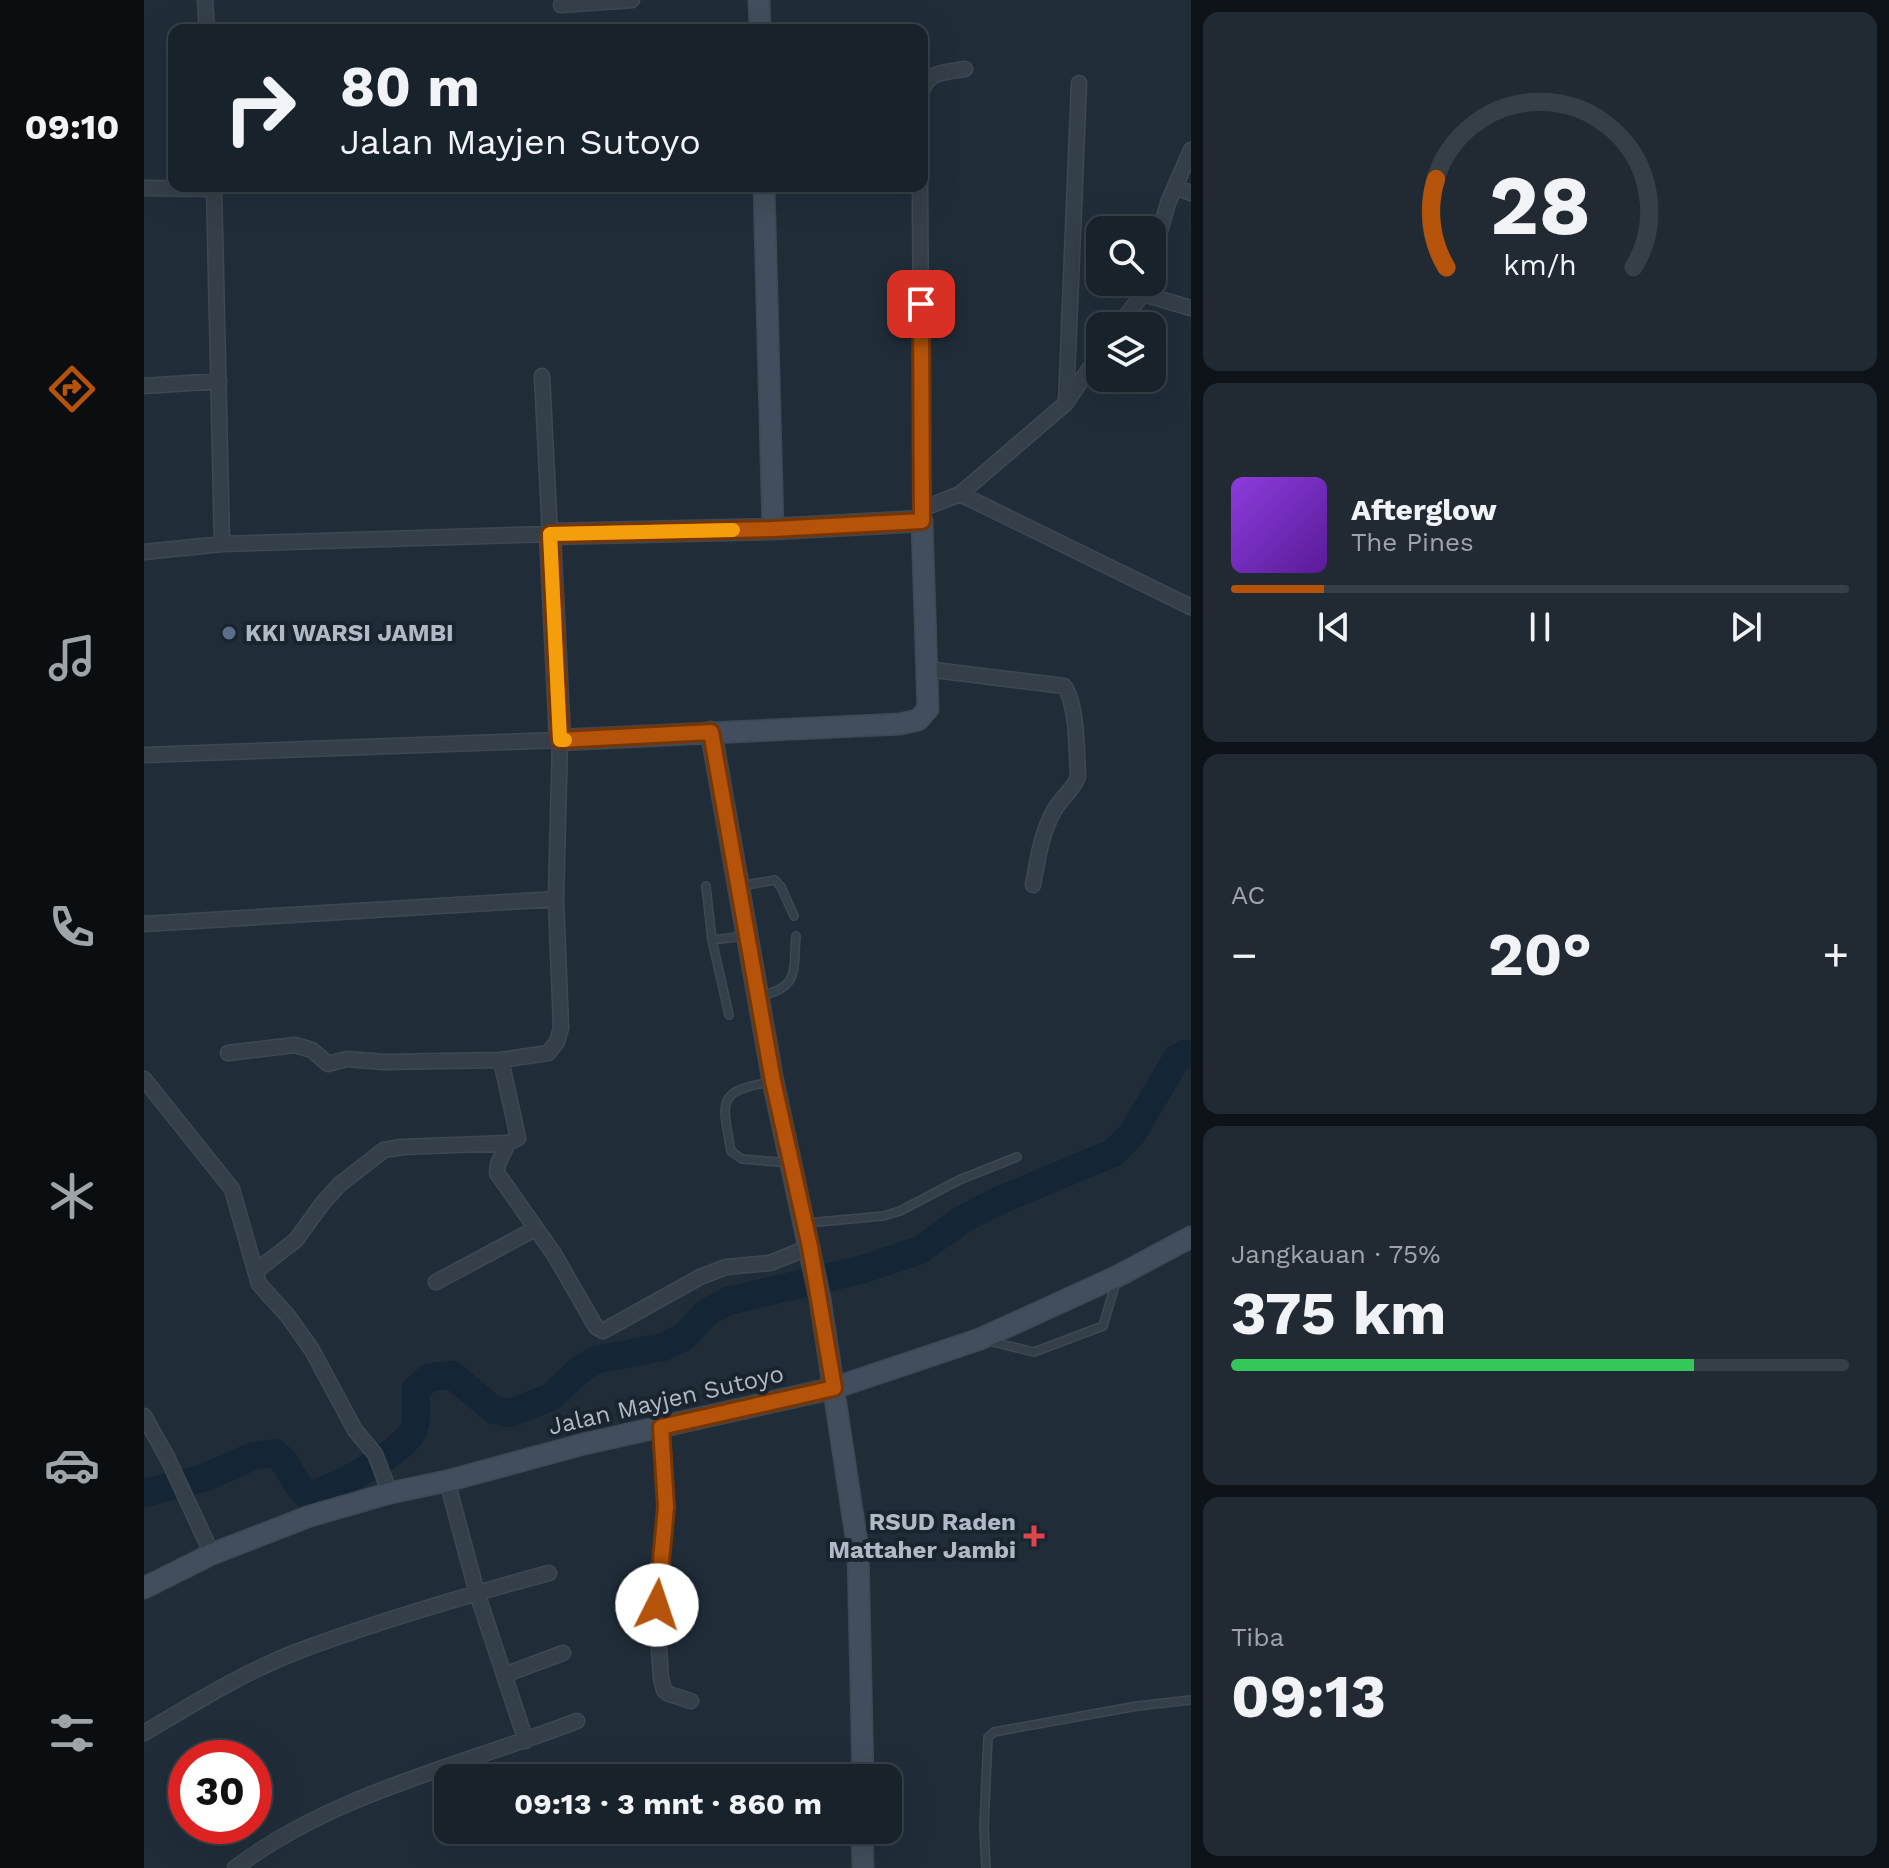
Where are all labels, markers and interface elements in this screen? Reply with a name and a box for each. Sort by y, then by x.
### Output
text: 80 m [340,54,480,120]
icon: right [208,56,312,160]
text: 09:10 [25,106,119,148]
text: Jalan Mayjen Sutoyo [340,121,701,163]
text: 28 [1489,156,1591,253]
map controls [1086,216,1166,392]
button: search [1086,216,1166,296]
text: km/h [1503,248,1577,282]
pin [887,270,955,338]
icon: arrive [899,282,943,326]
button: layers [1086,312,1166,392]
icon: directions [44,361,100,417]
text: Afterglow [1351,492,1497,527]
text: The Pines [1351,527,1474,557]
icon: previous [1312,605,1356,649]
icon: pause [1518,605,1562,649]
icon: next [1724,605,1768,649]
place label: KKI WARSI JAMBI [245,619,454,647]
marker: KKI WARSI JAMBI [220,624,238,642]
icon: music [44,630,100,686]
text: AC [1231,880,1265,910]
icon: phone [44,899,100,955]
text: 20° [1488,919,1592,990]
text: − [1231,929,1258,981]
text: + [1822,929,1849,981]
icon: climate [44,1168,100,1224]
text: Jangkauan · 75% [1231,1239,1440,1269]
text: 375 km [1231,1278,1447,1349]
street label: Jalan Mayjen Sutoyo [546,1359,786,1441]
icon: car [44,1437,100,1493]
place label: RSUD Raden Mattaher Jambi [828,1508,1016,1564]
marker: RSUD Raden Mattaher Jambi [1023,1525,1045,1547]
position arrow [615,1563,699,1647]
text: Tiba [1231,1622,1284,1652]
text: 09:13 [1231,1661,1386,1732]
icon: filters [44,1705,100,1761]
speed limit sign: 30 [168,1740,272,1844]
text: 09:13 · 3 mnt · 860 m [514,1786,822,1821]

